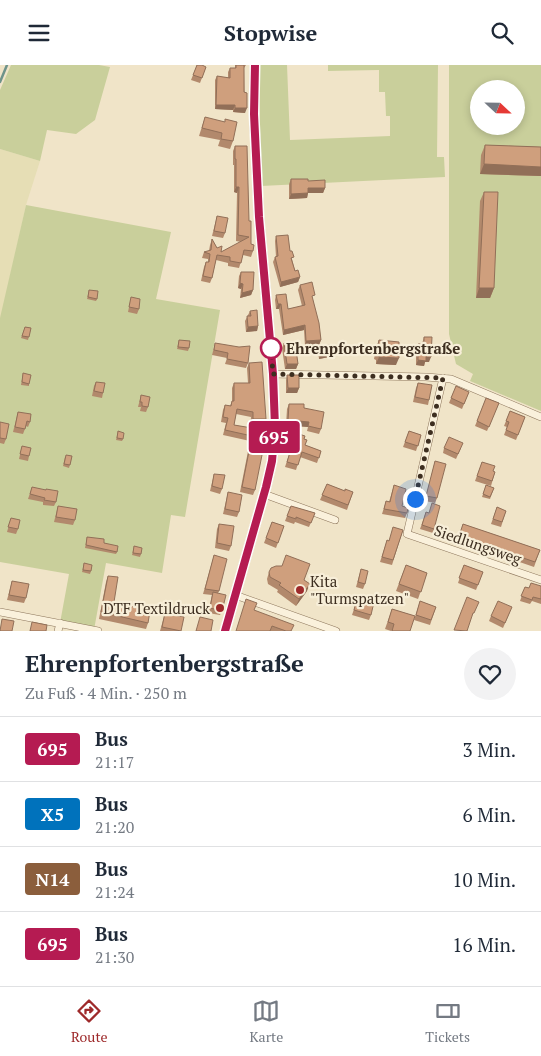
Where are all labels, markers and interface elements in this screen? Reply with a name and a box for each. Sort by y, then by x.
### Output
text: Stopwise [224,18,317,47]
icon: menu [25,19,53,47]
icon: search [488,19,516,47]
north arrow [470,80,525,135]
map controls [470,80,525,135]
marker: Ehrenpfortenbergstraße [260,337,282,359]
place label: Ehrenpfortenbergstraße [286,338,460,358]
line badge: 695 [245,421,303,453]
text: 695 [259,425,289,449]
your location [403,487,428,512]
street label: Siedlungsweg [432,520,525,569]
place label: Kita "Turmspatzen" [310,571,409,608]
marker: Kita "Turmspatzen" [294,584,306,596]
place label: DTF Textildruck [103,598,210,618]
marker: DTF Textildruck [214,602,226,614]
text: Ehrenpfortenbergstraße [25,647,304,679]
button: heart [464,648,516,700]
text: Zu Fuß · 4 Min. · 250 m [25,682,187,704]
text: Bus [95,726,128,751]
text: 695 [37,737,68,761]
text: 3 Min. [462,737,516,762]
text: 21:17 [95,751,134,773]
text: Bus [95,791,128,816]
text: X5 [41,802,64,826]
text: 6 Min. [462,802,516,827]
text: 21:20 [95,816,134,838]
text: Bus [95,856,128,881]
text: N14 [36,867,69,891]
text: 10 Min. [452,867,516,892]
text: 21:24 [95,881,134,903]
text: Bus [95,921,128,946]
text: 695 [37,932,68,956]
text: 16 Min. [452,932,516,957]
text: 21:30 [95,946,134,968]
tab: Route [71,997,108,1046]
tab: Karte [250,997,283,1046]
tab: Tickets [425,997,470,1046]

